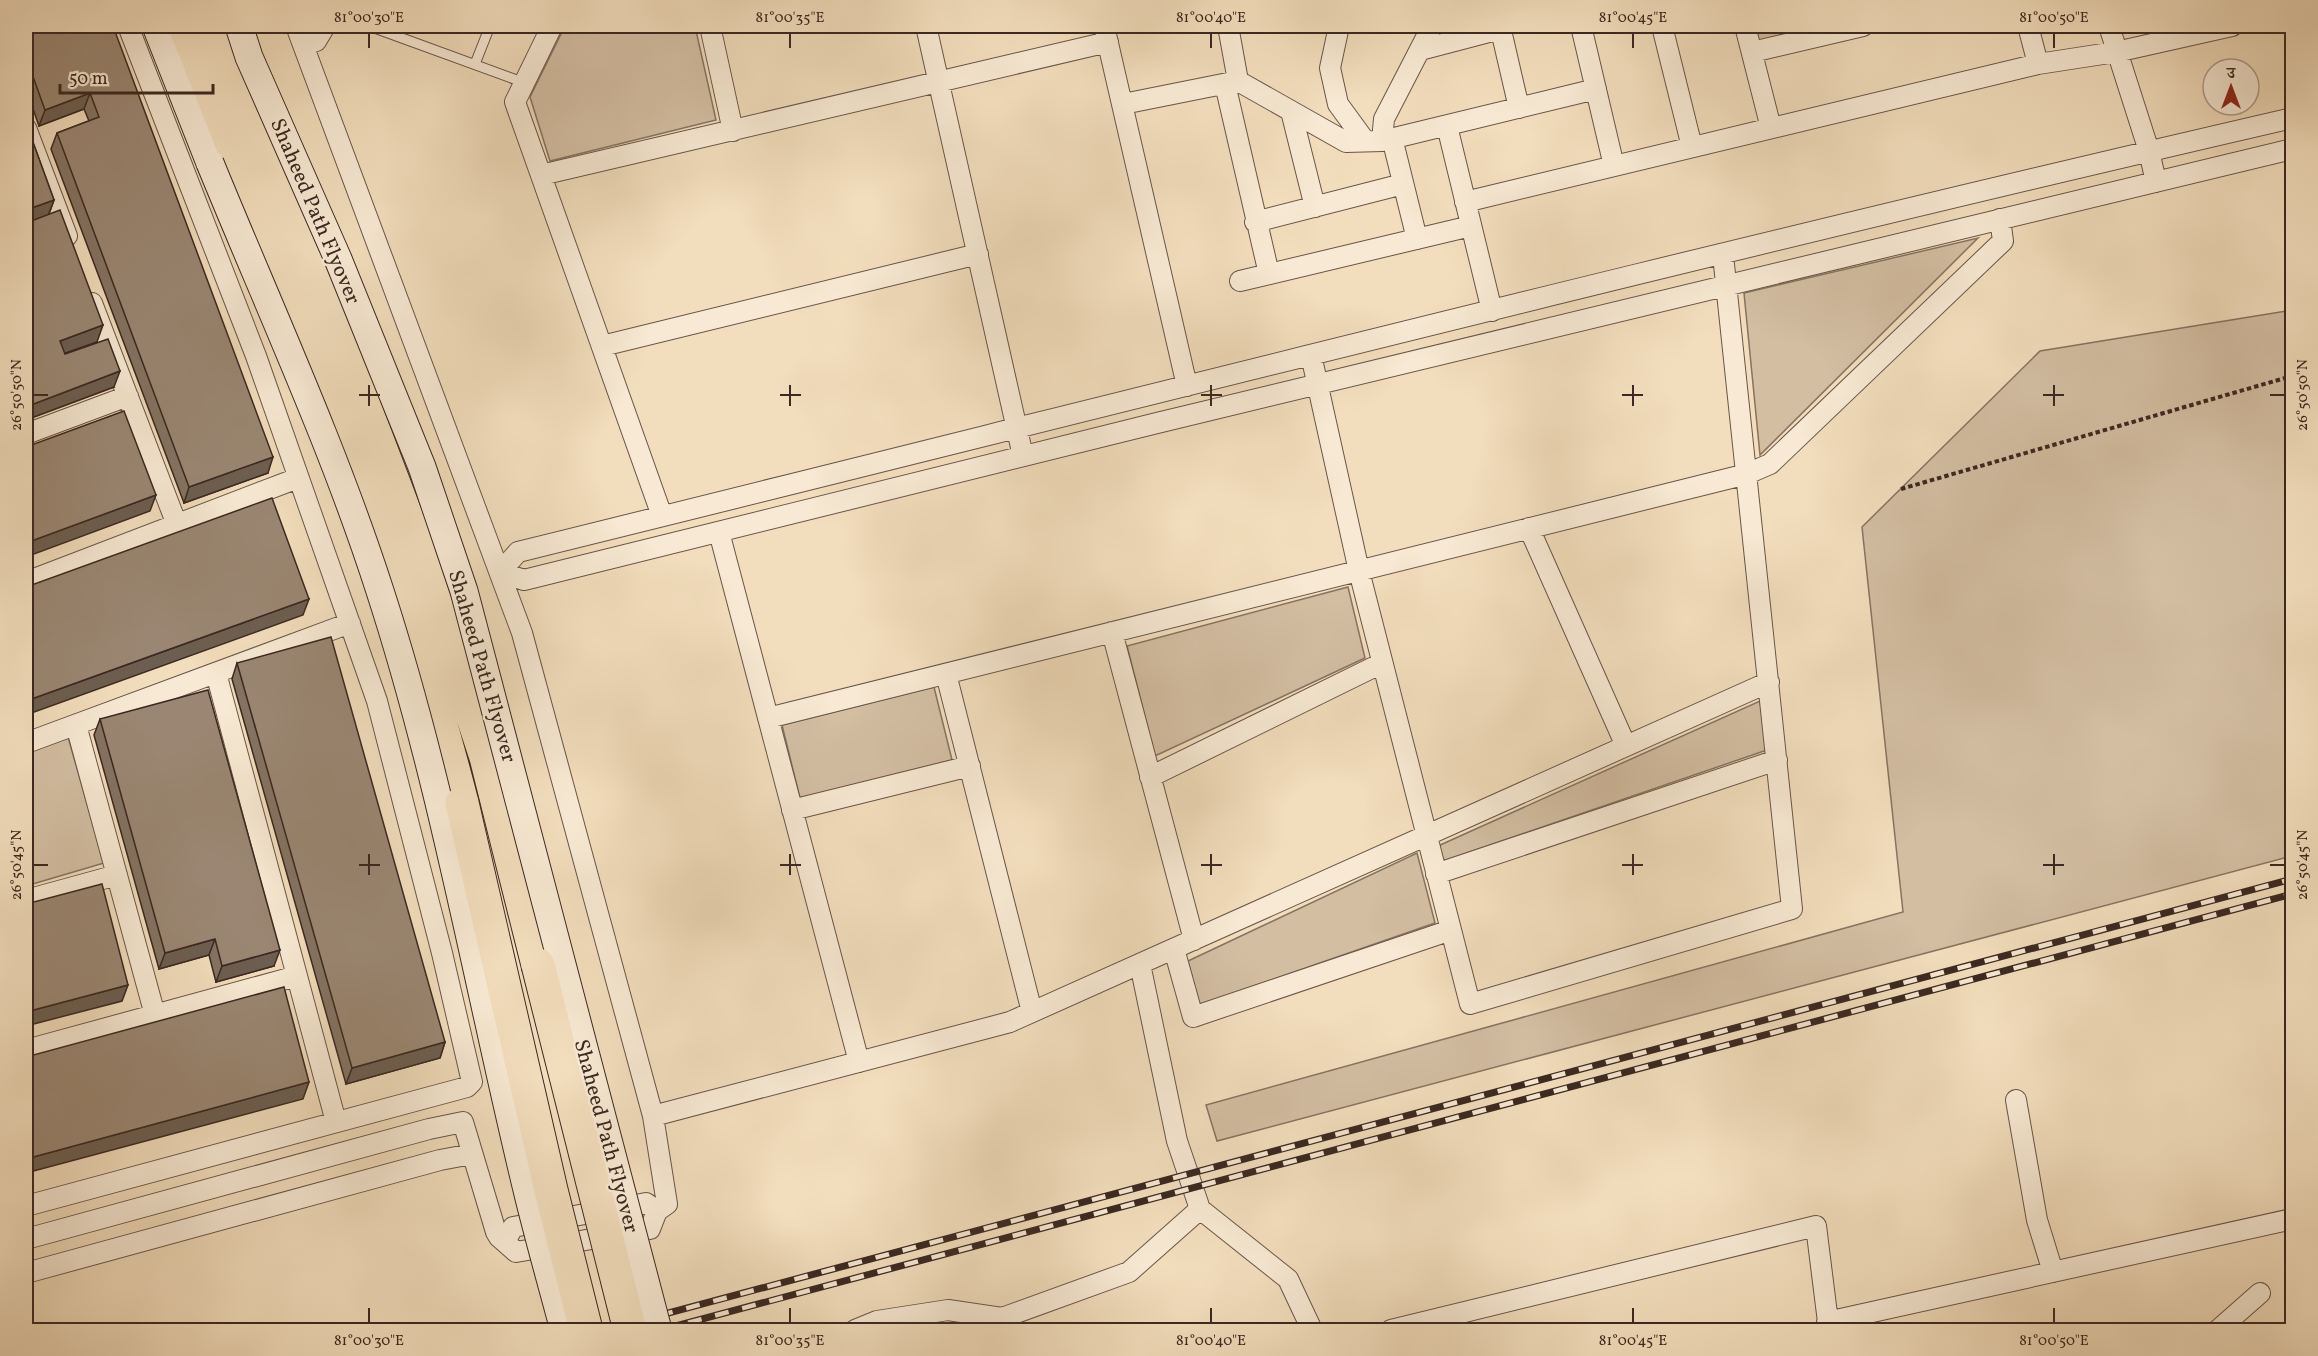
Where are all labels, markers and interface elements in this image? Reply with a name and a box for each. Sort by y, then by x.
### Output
text: 81°00'30"E [334,8,404,29]
text: 81°00'35"E [756,8,824,29]
text: 81°00'40"E [1176,8,1246,29]
text: 81°00'45"E [1599,8,1667,29]
text: 81°00'50"E [2019,8,2089,29]
scale bar [60,57,213,95]
north arrow [2201,57,2261,117]
text: उ [2226,63,2237,85]
text: 50 m [69,67,108,92]
street label: Shaheed Path Flyover [262,114,367,309]
text: 26°50'50"N [7,359,28,431]
text: 26°50'50"N [2293,359,2314,431]
street label: Shaheed Path Flyover [440,567,523,766]
text: 26°50'45"N [7,830,28,900]
text: 26°50'45"N [2293,830,2314,900]
street label: Shaheed Path Flyover [566,1036,645,1237]
text: 81°00'30"E [334,1331,404,1352]
text: 81°00'35"E [756,1331,824,1352]
text: 81°00'40"E [1176,1331,1246,1352]
text: 81°00'45"E [1599,1331,1667,1352]
text: 81°00'50"E [2019,1331,2089,1352]

